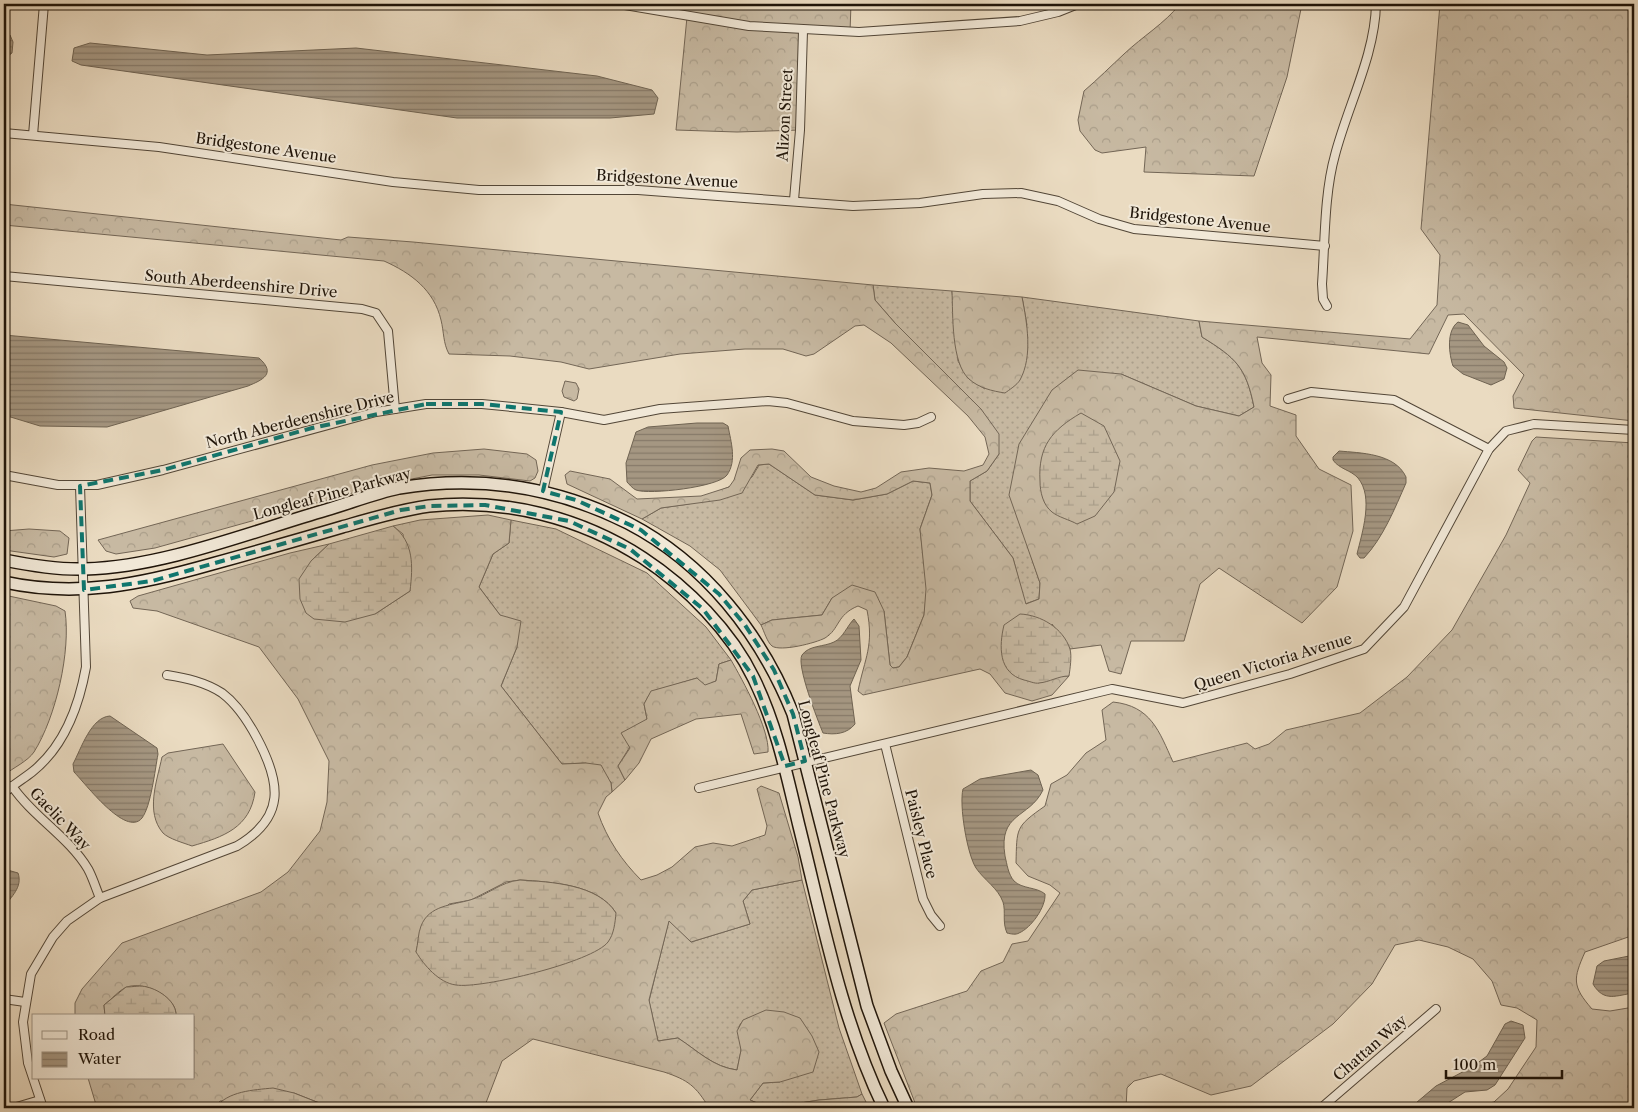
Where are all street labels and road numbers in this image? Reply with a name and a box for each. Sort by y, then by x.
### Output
street label: Alizon Street [773,67,796,163]
street label: Bridgestone Avenue [194,128,338,167]
street label: Bridgestone Avenue [596,165,738,192]
street label: Bridgestone Avenue [1128,203,1272,236]
street label: South Aberdeenshire Drive [144,266,338,301]
street label: North Aberdeenshire Drive [204,387,396,452]
street label: Longleaf Pine Parkway [251,463,414,524]
street label: Queen Victoria Avenue [1191,628,1354,695]
street label: Longleaf Pine Parkway [794,698,855,861]
street label: Gaelic Way [26,783,95,854]
street label: Paisley Place [901,787,942,881]
street label: Chattan Way [1329,1010,1411,1085]

